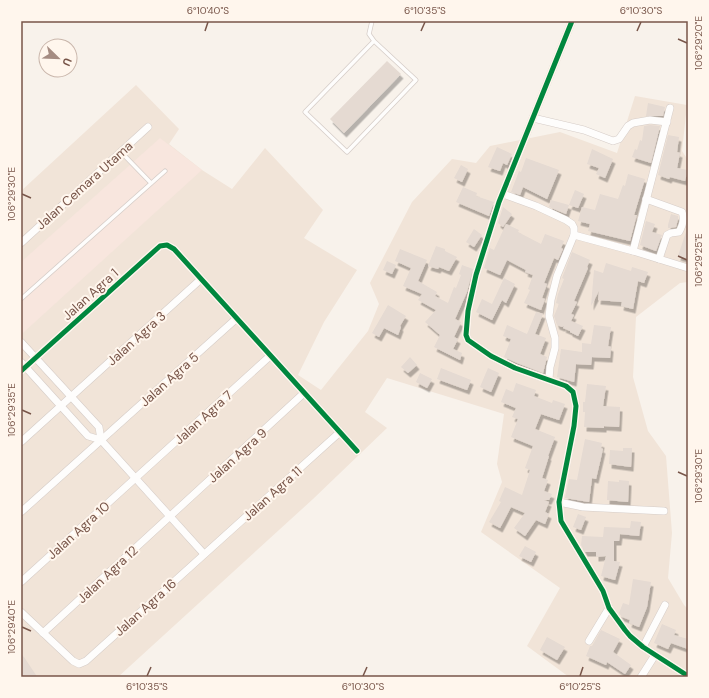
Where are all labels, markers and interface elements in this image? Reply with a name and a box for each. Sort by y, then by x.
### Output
text: 6°10'40"S [187,4,229,17]
text: 6°10'35"S [404,4,446,17]
text: 6°10'30"S [620,4,663,17]
text: 106°29'20"E [692,16,705,70]
north arrow [38,38,78,78]
text: U [59,56,75,68]
street label: Jalan Cemara Utama [32,137,136,233]
text: 106°29'30"E [5,166,18,221]
text: 106°29'25"E [692,233,705,287]
street label: Jalan Agra 1 [59,265,122,324]
street label: Jalan Agra 3 [103,308,169,369]
street label: Jalan Agra 5 [136,348,202,410]
text: 106°29'35"E [5,383,18,437]
street label: Jalan Agra 7 [171,387,236,448]
street label: Jalan Agra 9 [204,424,270,486]
text: 106°29'30"E [692,448,705,503]
street label: Jalan Agra 11 [239,462,305,524]
street label: Jalan Agra 10 [43,498,113,563]
street label: Jalan Agra 12 [73,542,141,607]
street label: Jalan Agra 16 [111,575,180,640]
text: 106°29'40"E [5,600,18,654]
text: 6°10'35"S [126,680,168,693]
text: 6°10'30"S [342,680,385,693]
text: 6°10'25"S [559,680,601,693]

